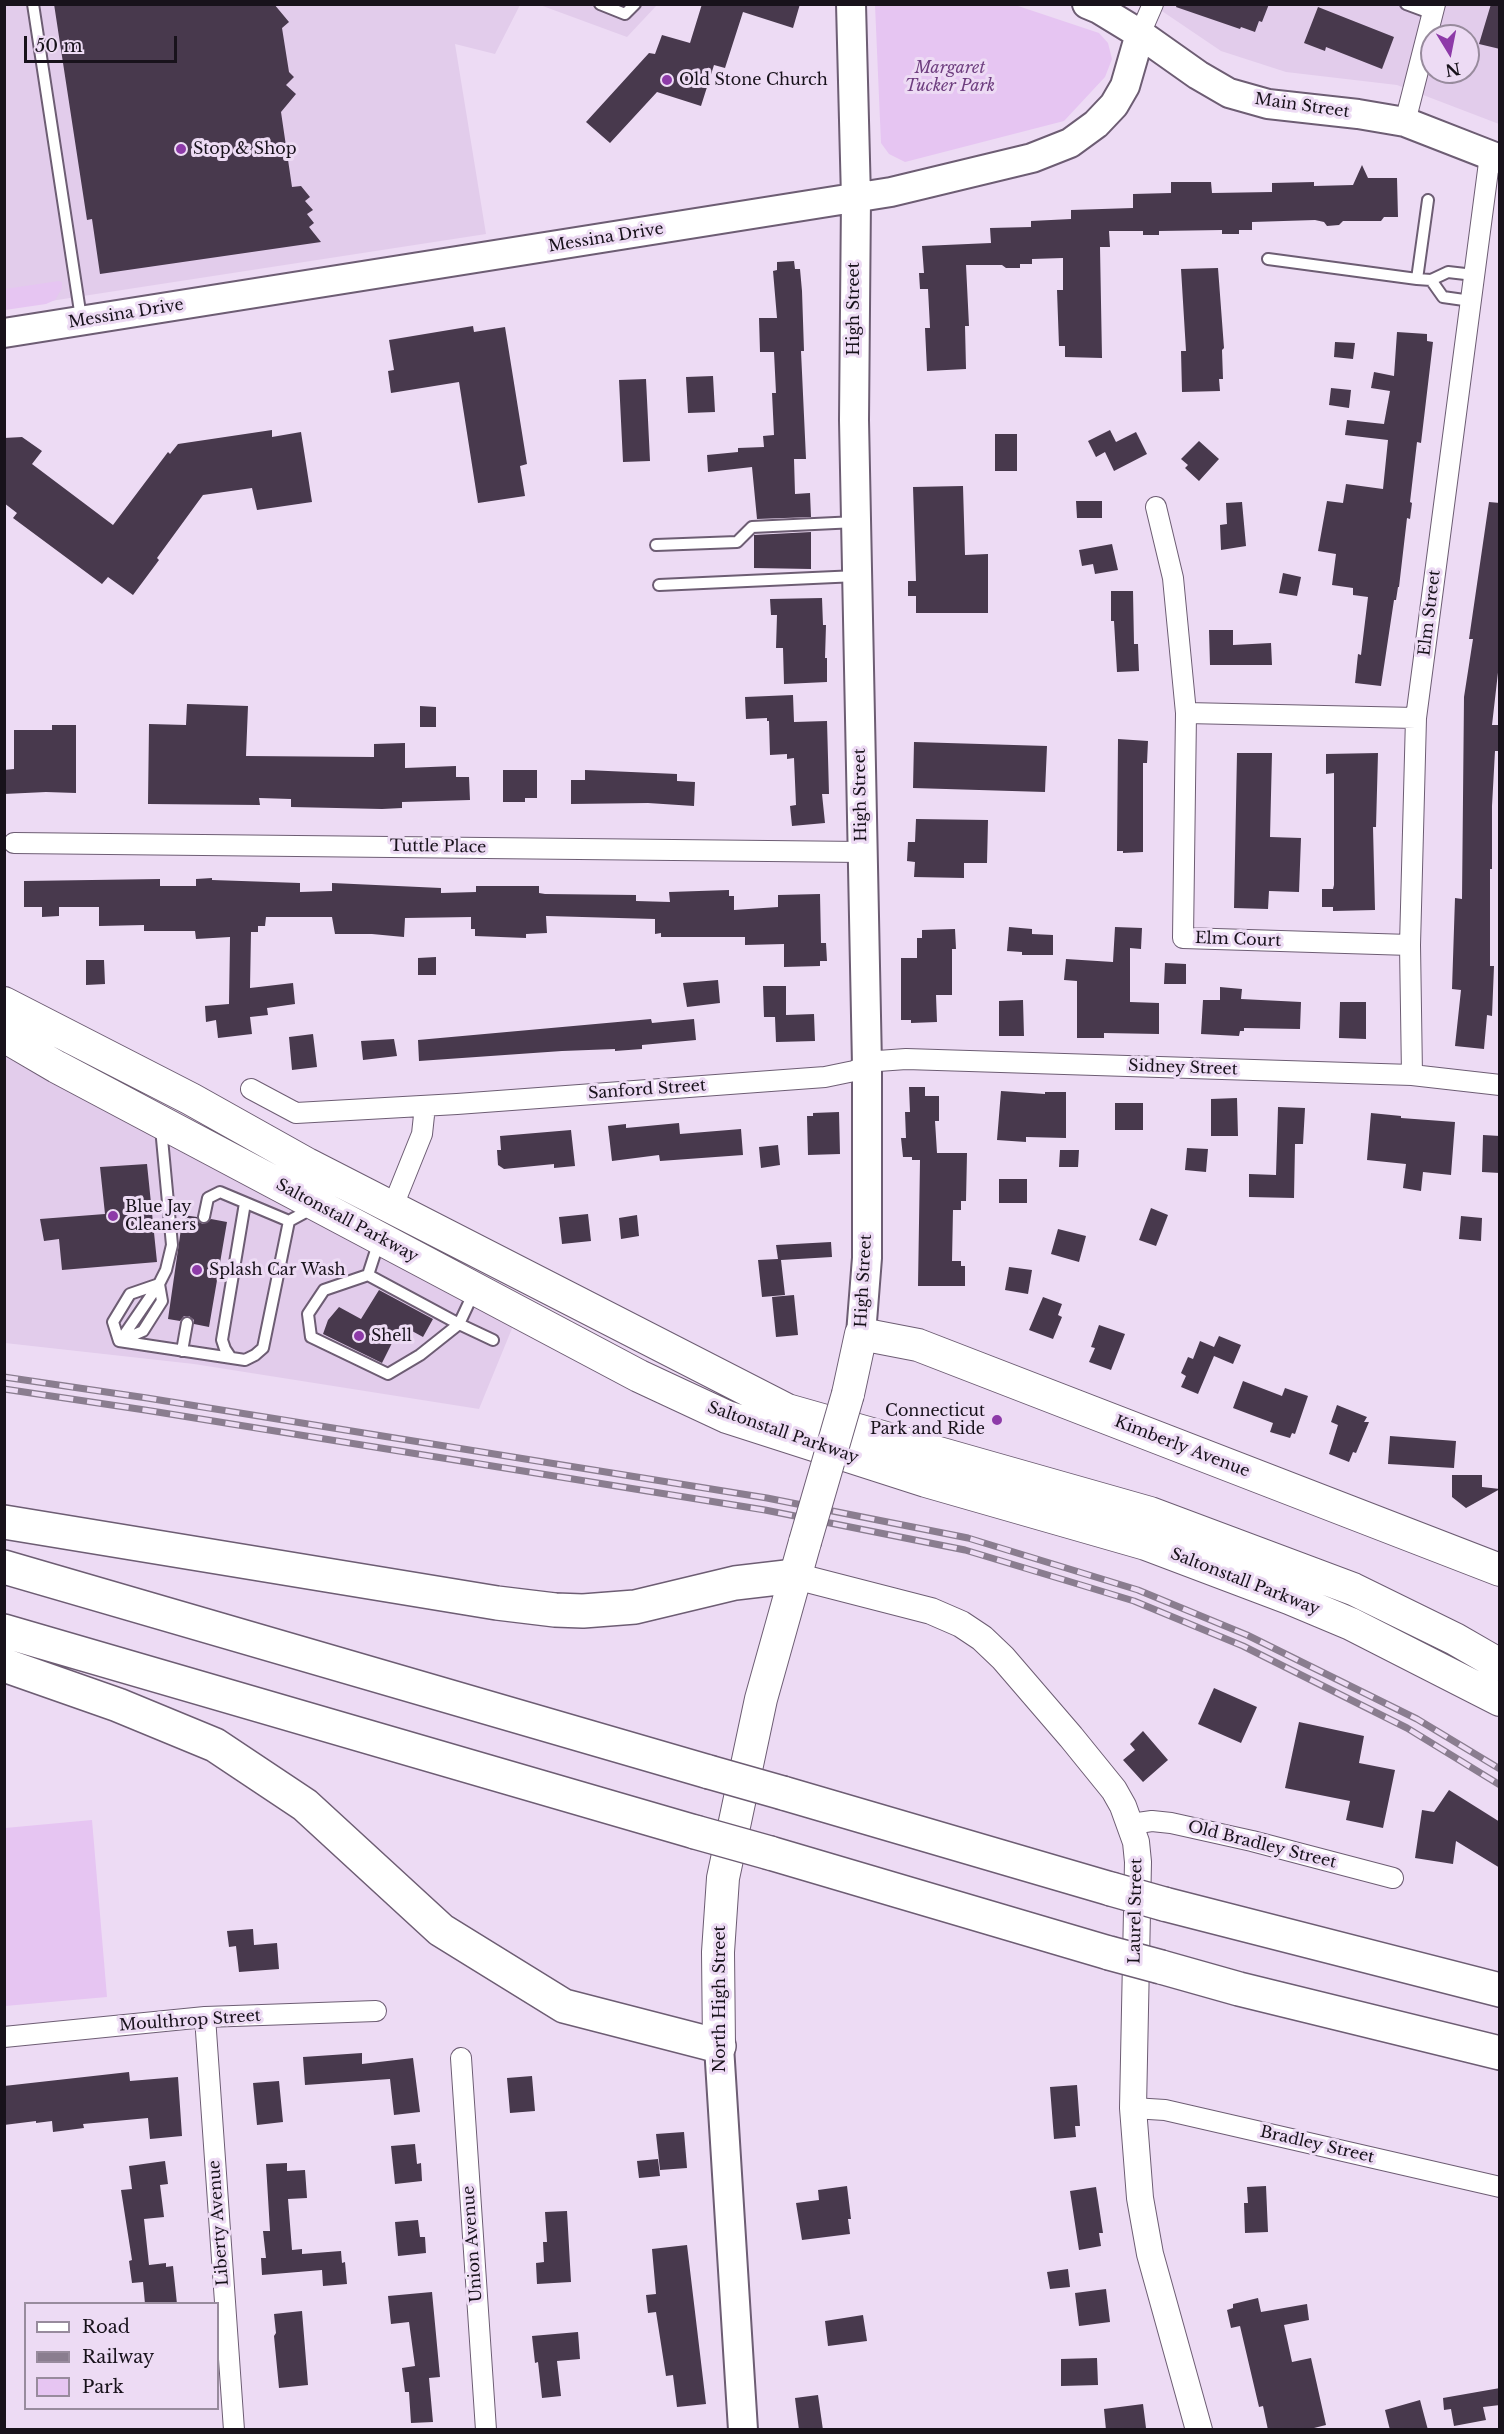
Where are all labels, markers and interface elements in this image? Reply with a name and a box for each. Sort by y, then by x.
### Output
scale bar [27,24,180,62]
north arrow [1420,24,1480,84]
text: 50 m [35,35,83,57]
park label: Margaret Tucker Park [905,58,995,96]
text: N [1444,59,1462,81]
place label: Old Stone Church [679,70,828,90]
marker: Old Stone Church [660,73,674,87]
street label: Main Street [1253,90,1351,122]
place label: Stop & Shop [193,139,297,159]
marker: Stop & Shop [174,142,188,156]
street label: Messina Drive [547,219,665,257]
street label: High Street [844,262,864,356]
street label: Messina Drive [67,295,185,333]
street label: Elm Street [1415,569,1445,657]
street label: High Street [851,748,871,842]
street label: Tuttle Place [390,837,486,857]
street label: Elm Court [1195,929,1281,951]
street label: Sidney Street [1128,1056,1238,1080]
street label: Sanford Street [587,1076,707,1104]
street label: Saltonstall Parkway [273,1175,421,1267]
place label: Blue Jay Cleaners [125,1197,196,1235]
marker: Blue Jay Cleaners [106,1209,120,1223]
street label: High Street [852,1234,876,1328]
place label: Splash Car Wash [209,1260,345,1280]
marker: Splash Car Wash [190,1263,204,1277]
place label: Shell [371,1326,412,1346]
marker: Shell [352,1329,366,1343]
street label: Saltonstall Parkway [705,1398,861,1468]
place label: Connecticut Park and Ride [870,1401,985,1439]
street label: Kimberly Avenue [1112,1412,1252,1482]
marker: Connecticut Park and Ride [990,1413,1004,1427]
street label: Saltonstall Parkway [1168,1545,1322,1619]
street label: Old Bradley Street [1186,1817,1338,1873]
street label: Laurel Street [1125,1858,1147,1964]
street label: North High Street [710,1925,730,2073]
street label: Moulthrop Street [119,2006,261,2036]
street label: Bradley Street [1258,2123,1376,2167]
street label: Liberty Avenue [205,2159,233,2287]
street label: Union Avenue [459,2185,487,2303]
legend [24,2302,219,2410]
text: Road [82,2316,130,2338]
text: Railway [82,2346,154,2368]
text: Park [82,2376,124,2398]

